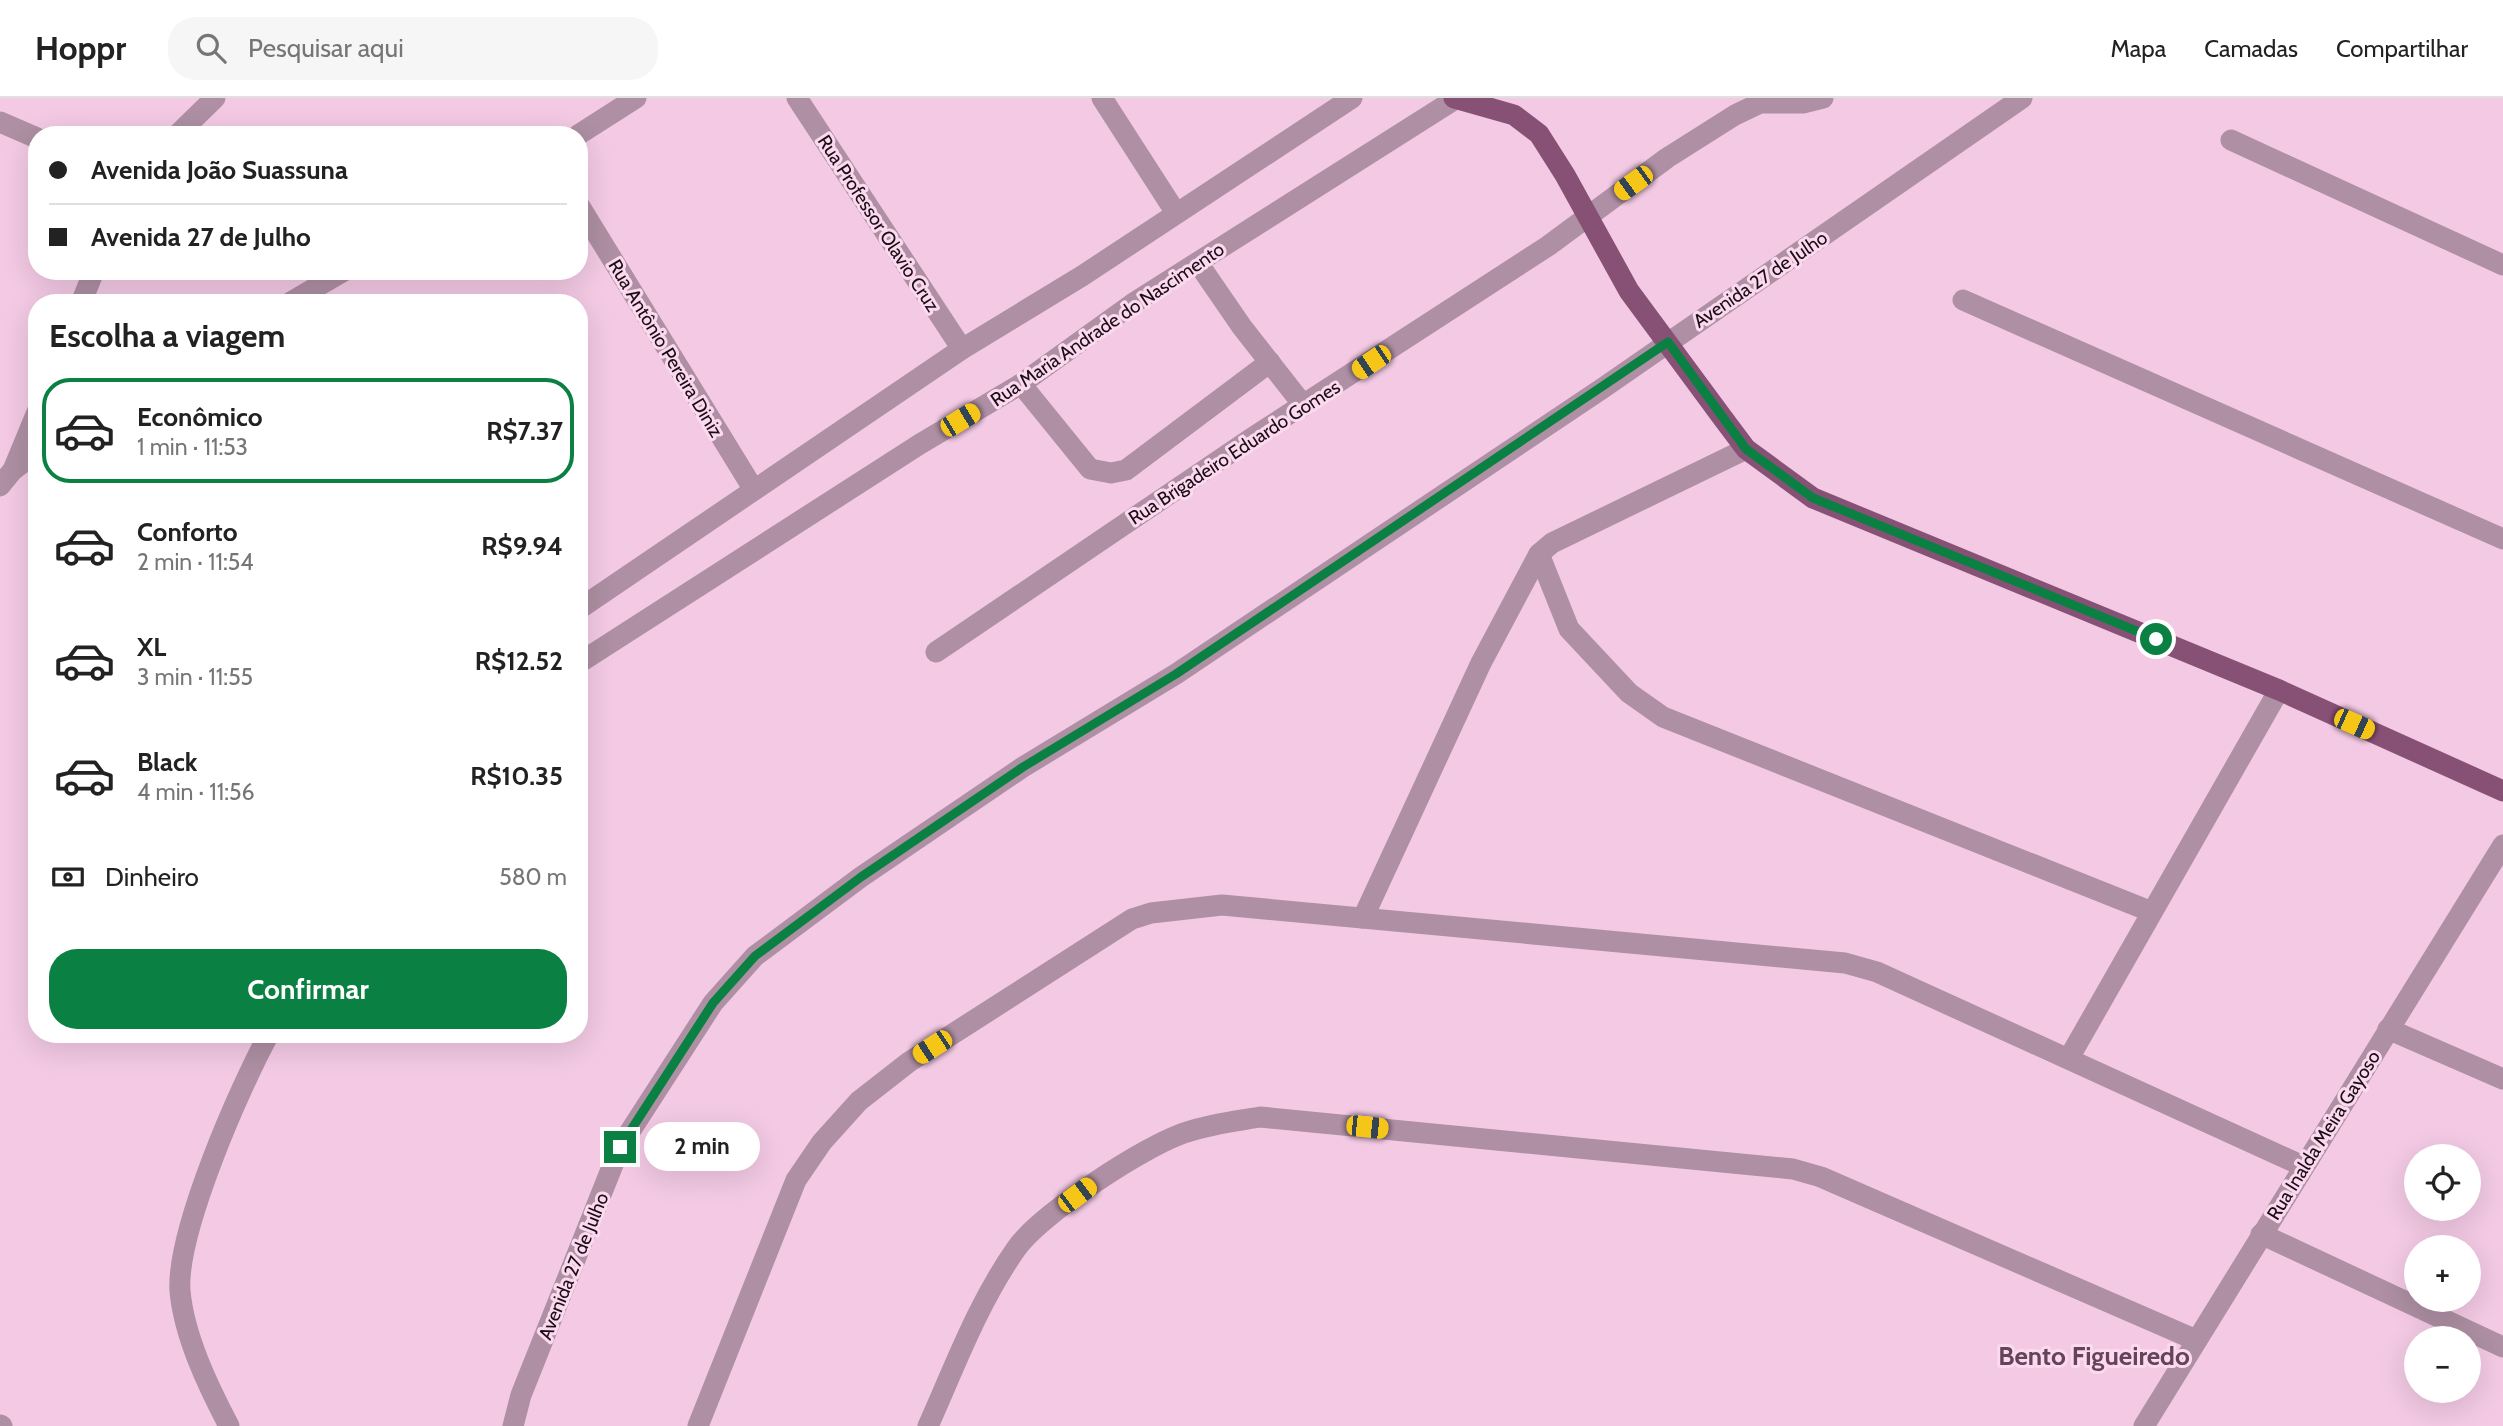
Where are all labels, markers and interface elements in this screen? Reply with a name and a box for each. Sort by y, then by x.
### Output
search box [168,17,658,80]
text: Hoppr [35,28,126,68]
icon: search [192,29,230,67]
text: Pesquisar aqui [248,32,404,64]
text: Mapa [2110,34,2166,63]
text: Camadas [2204,34,2298,63]
text: Compartilhar [2336,34,2468,63]
street label: Rua Professor Olavio Cruz [813,131,944,316]
text: Avenida João Suassuna [91,154,348,186]
car [1610,162,1657,204]
text: Avenida 27 de Julho [91,221,311,253]
street label: Avenida 27 de Julho [1689,226,1832,333]
street label: Rua Maria Andrade do Nascimento [986,238,1228,411]
street label: Rua Antônio Pereira Diniz [603,255,728,441]
text: Escolha a viagem [49,316,285,355]
car [1348,342,1395,382]
street label: Rua Brigadeiro Eduardo Gomes [1124,375,1344,529]
icon: car [53,399,116,462]
car [937,400,984,440]
text: Econômico [137,401,263,433]
text: R$7.37 [486,415,563,447]
text: 1 min · 11:53 [137,433,248,461]
icon: car [53,514,116,577]
text: Conforto [137,516,238,548]
text: R$9.94 [481,530,563,562]
text: 2 min · 11:54 [137,548,253,576]
route start [2140,623,2172,655]
icon: car [53,629,116,692]
text: XL [137,631,166,663]
text: R$12.52 [475,645,563,677]
text: 3 min · 11:55 [137,663,253,691]
car [2331,706,2378,742]
icon: car [53,744,116,807]
text: Black [137,746,197,778]
text: R$10.35 [470,760,563,792]
text: 4 min · 11:56 [137,778,254,806]
icon: cash [49,858,87,896]
text: Dinheiro [105,861,199,893]
text: 580 m [499,863,567,891]
button: Confirmar [49,949,567,1029]
car [909,1027,956,1067]
street label: Rua Inalda Meira Gayoso [2262,1046,2385,1224]
car [1346,1114,1389,1140]
callout: 2 min [644,1122,760,1172]
route end [604,1131,636,1163]
text: 2 min [674,1132,730,1160]
map controls [2404,1144,2481,1403]
button: locate [2404,1144,2481,1221]
car [1054,1174,1101,1216]
street label: Avenida 27 de Julho [533,1189,613,1343]
button: + [2404,1235,2481,1312]
button: − [2404,1326,2481,1403]
district label: Bento Figueiredo [1998,1340,2190,1372]

